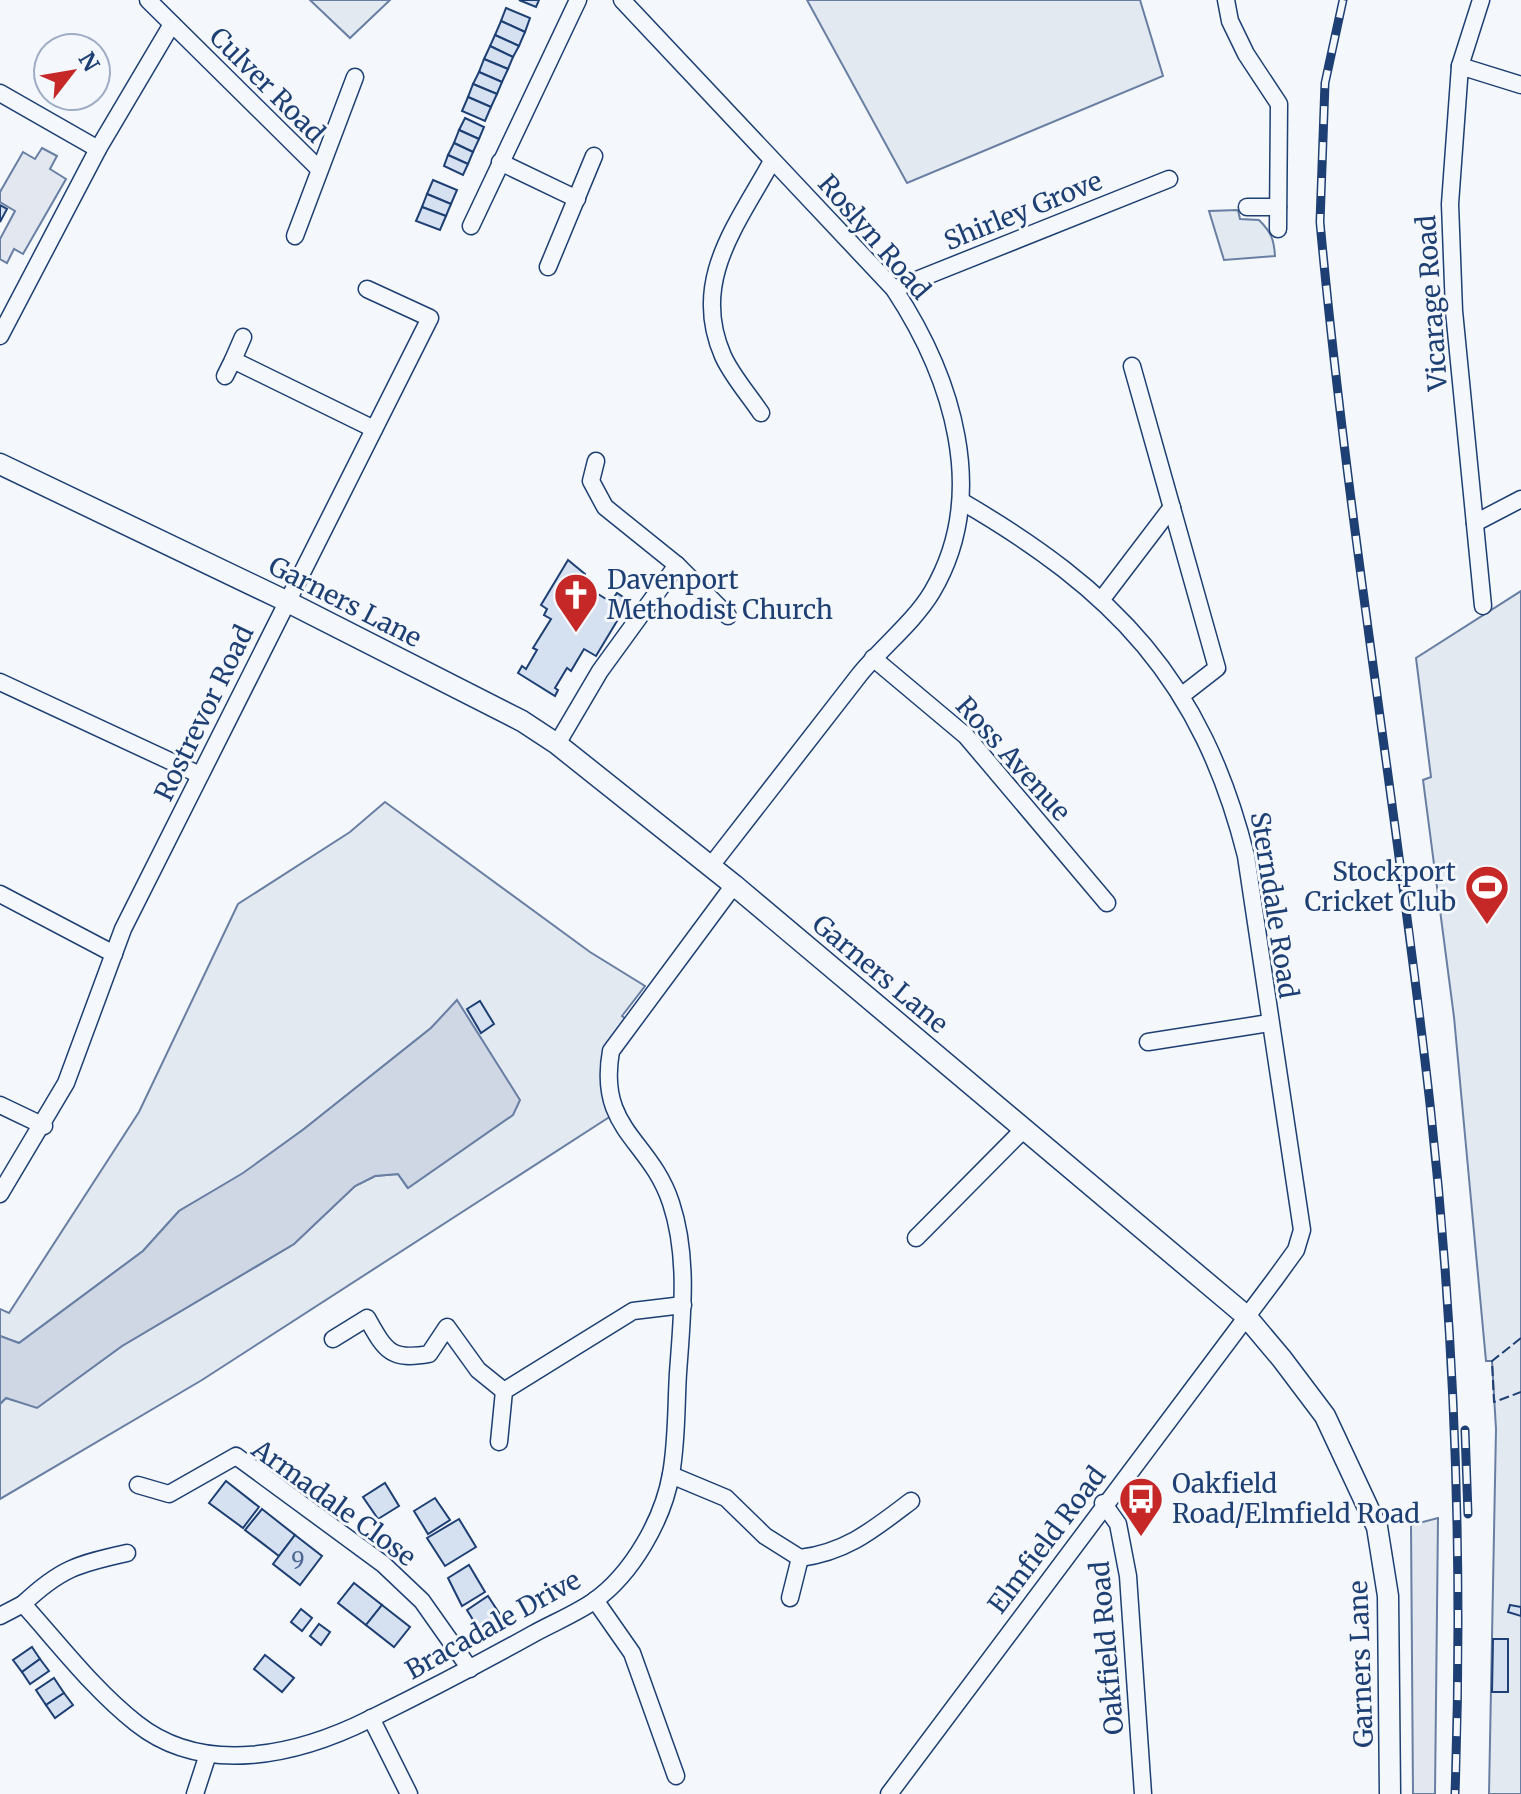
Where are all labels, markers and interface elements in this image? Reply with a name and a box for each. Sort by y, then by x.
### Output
street label: Culver Road [203,20,332,149]
north arrow [32,32,112,112]
text: N [73,47,106,77]
street label: Shirley Grove [939,164,1107,257]
street label: Roslyn Road [811,167,938,306]
street label: Vicarage Road [1409,214,1454,393]
street label: Garners Lane [263,549,427,654]
place label: Davenport Methodist Church [607,563,833,626]
church icon: Davenport Methodist Church [552,571,600,634]
street label: Rostrevor Road [147,619,260,806]
street label: Ross Avenue [949,690,1078,828]
street label: Sterndale Road [1243,809,1306,1001]
place label: Stockport Cricket Club [1304,855,1456,918]
sports icon: Stockport Cricket Club [1463,863,1511,926]
street label: Garners Lane [806,907,955,1040]
street label: Armadale Close [245,1432,423,1573]
street label: Elmfield Road [981,1459,1113,1620]
place label: Oakfield Road/Elmfield Road [1172,1467,1420,1530]
bus stop icon: Oakfield Road/Elmfield Road [1117,1475,1165,1538]
house number: 9 [291,1546,305,1574]
street label: Oakfield Road [1082,1559,1131,1736]
street label: Bracadale Drive [399,1563,586,1686]
street label: Garners Lane [1341,1580,1380,1748]

